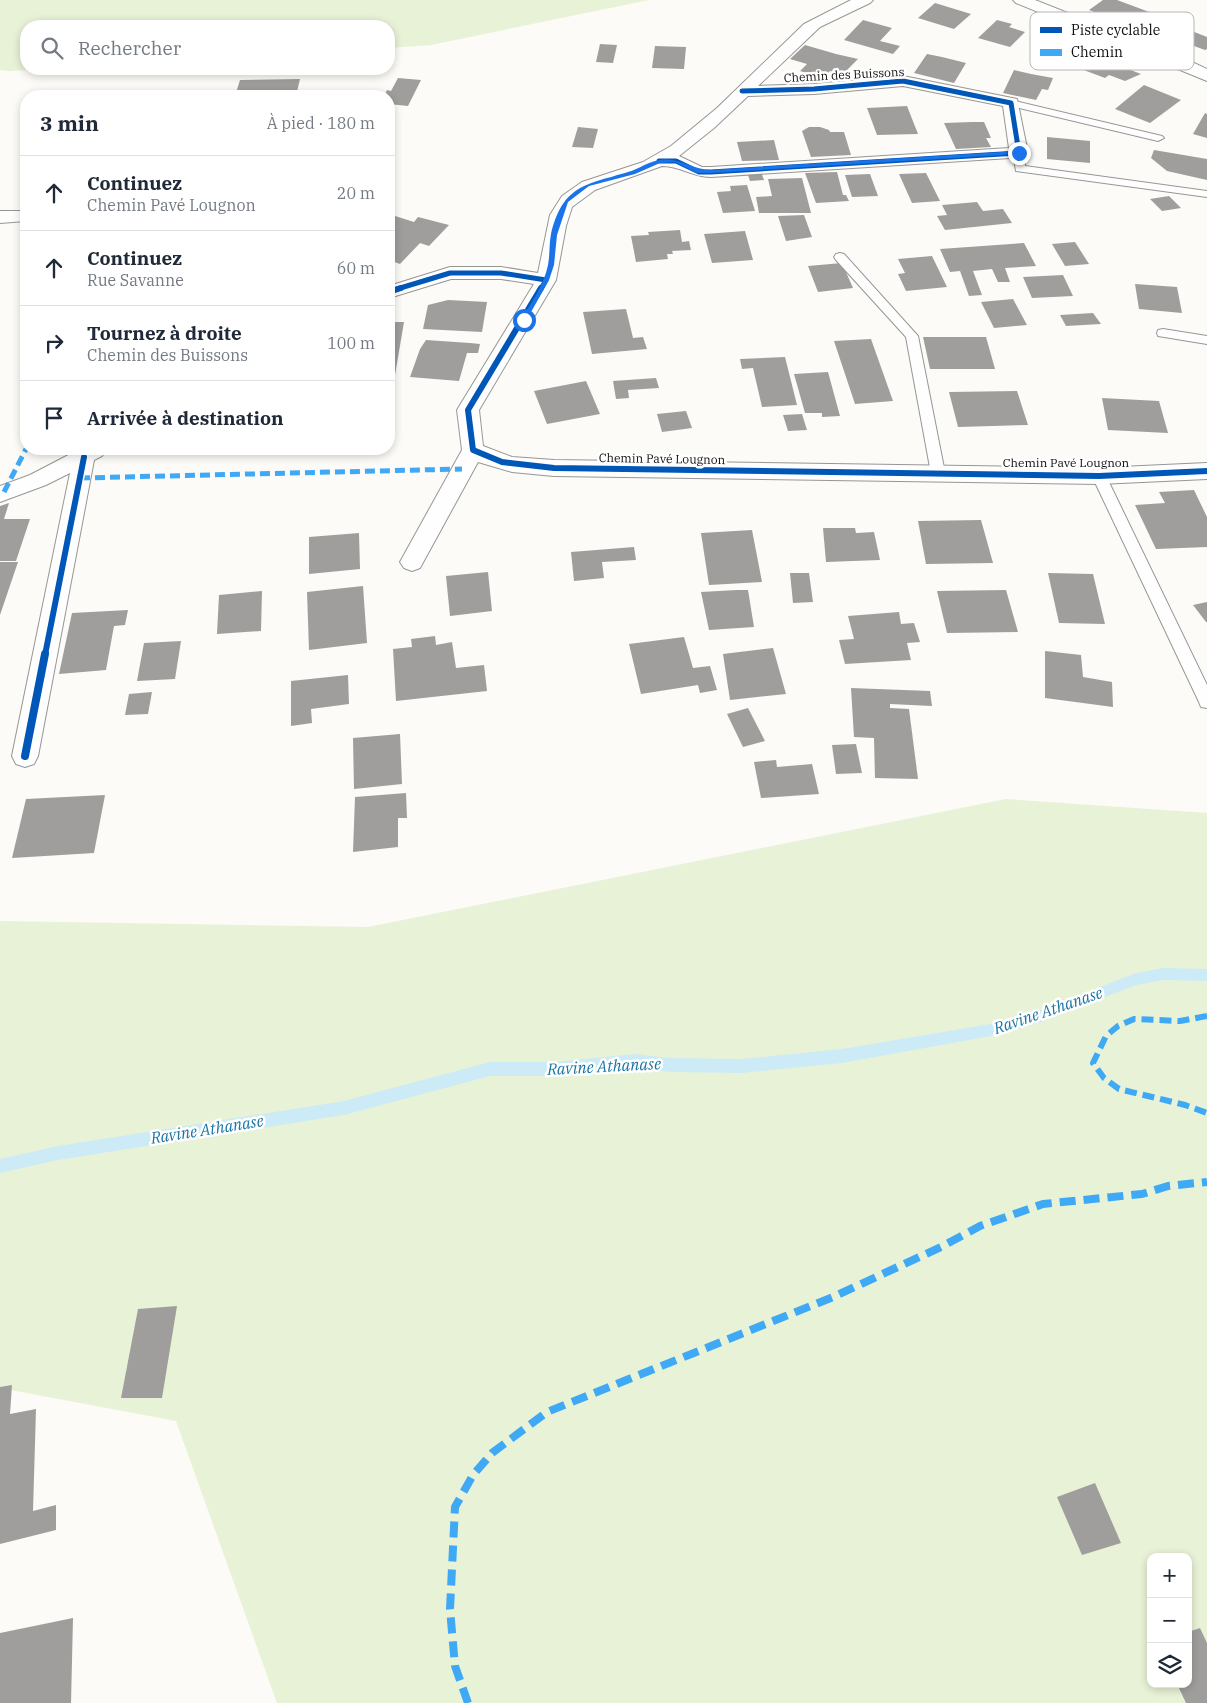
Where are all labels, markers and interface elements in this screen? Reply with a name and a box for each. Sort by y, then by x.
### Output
legend [1030,12,1194,70]
search box [20,20,395,75]
text: Piste cyclable [1071,21,1160,39]
icon: search [38,34,66,62]
text: Rechercher [78,36,181,60]
text: Chemin [1071,43,1123,61]
street label: Chemin des Buissons [783,64,905,85]
text: 3 min [40,109,99,137]
text: À pied · 180 m [267,113,375,133]
route end [1008,142,1031,165]
text: Continuez [87,171,182,195]
icon: ahead [40,179,68,207]
text: 20 m [337,183,375,203]
text: Chemin Pavé Lougnon [87,195,256,215]
text: Continuez [87,246,182,270]
icon: ahead [40,254,68,282]
text: 60 m [337,258,375,278]
text: Rue Savanne [87,270,184,290]
route start [513,309,536,332]
text: Tournez à droite [87,321,242,345]
icon: right [40,329,68,357]
text: 100 m [327,333,375,353]
text: Chemin des Buissons [87,345,248,365]
icon: arrive [40,404,68,432]
text: Arrivée à destination [87,406,284,430]
street label: Chemin Pavé Lougnon [599,450,726,467]
street label: Chemin Pavé Lougnon [1003,455,1130,470]
water label: Ravine Athanase [990,982,1105,1038]
water label: Ravine Athanase [546,1053,661,1079]
water label: Ravine Athanase [148,1110,265,1148]
map controls [1147,1553,1192,1688]
button: + [1147,1553,1192,1598]
button: − [1147,1598,1192,1643]
button: layers [1147,1643,1192,1688]

